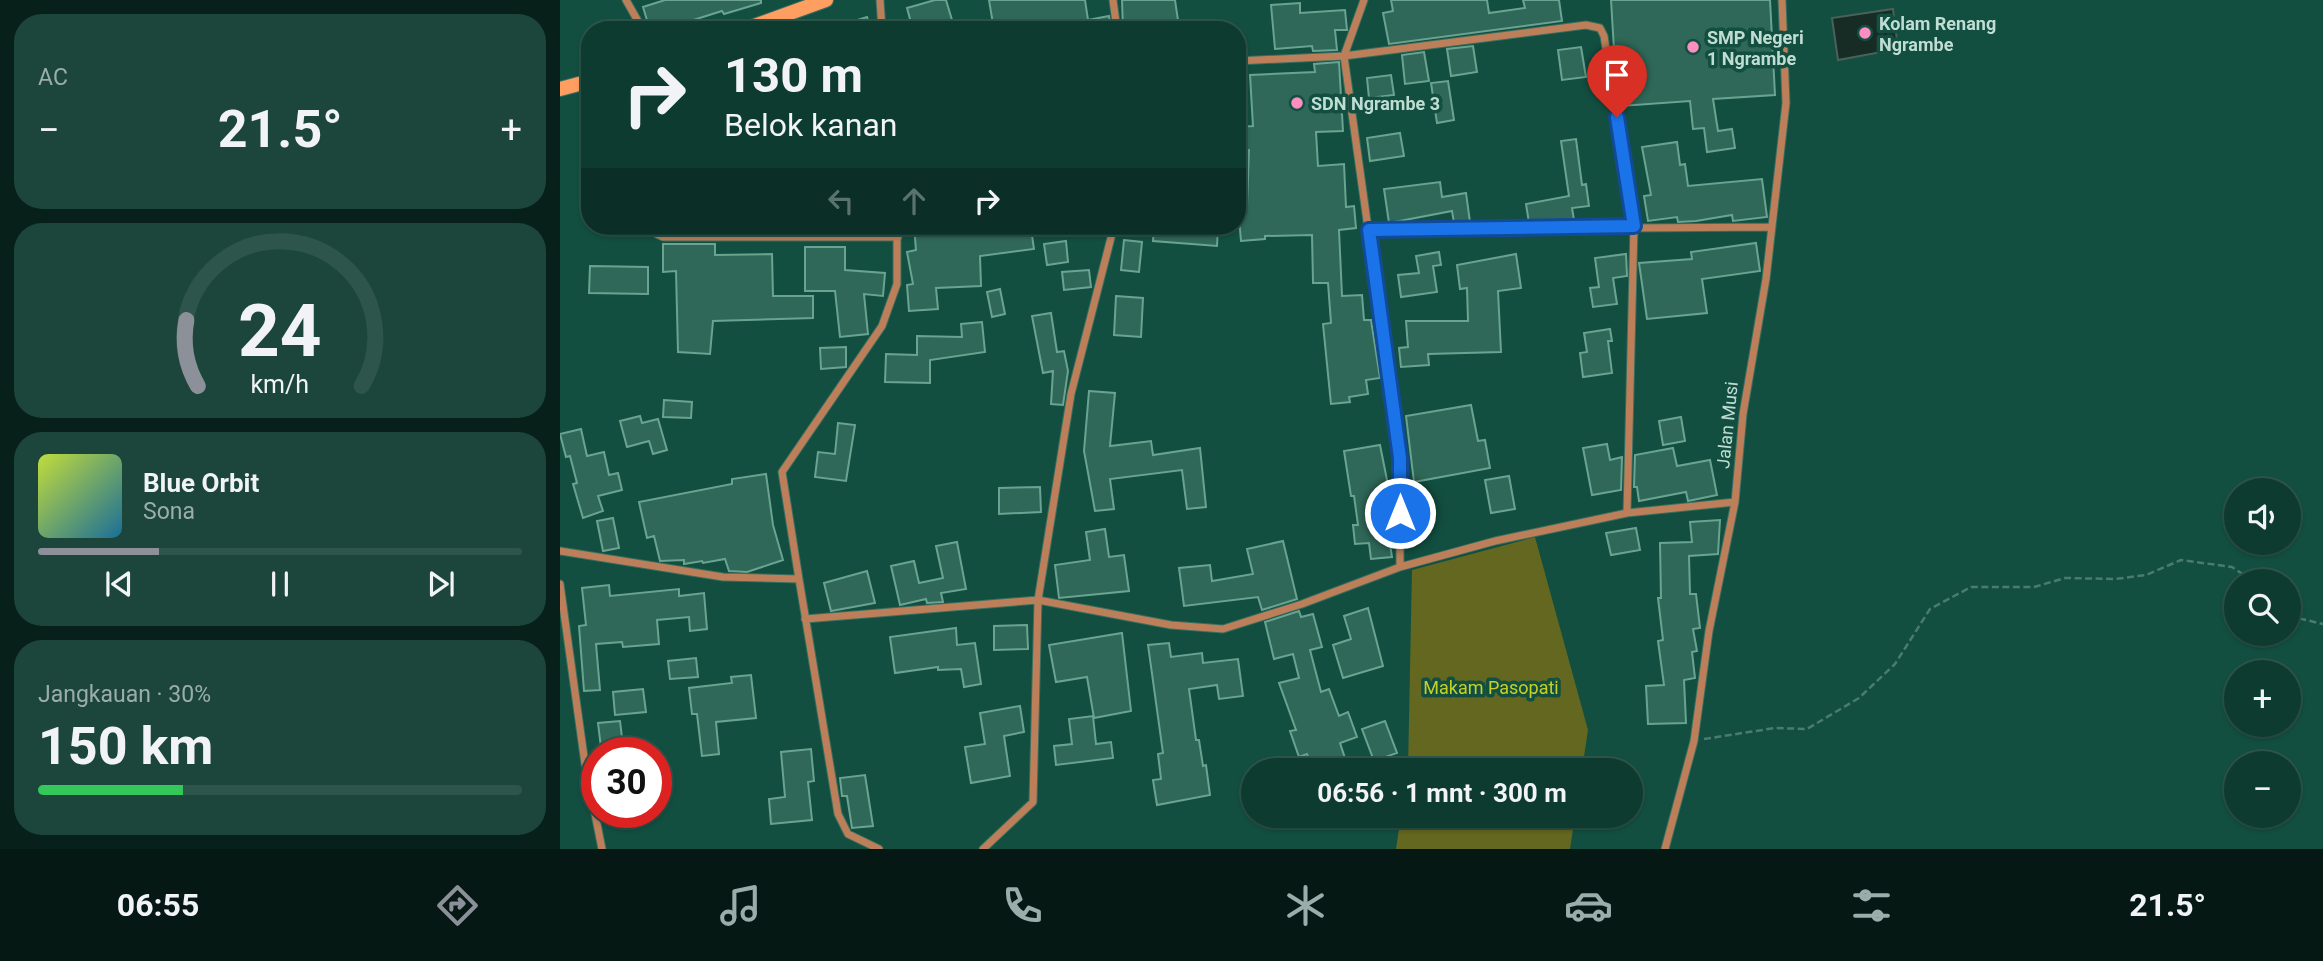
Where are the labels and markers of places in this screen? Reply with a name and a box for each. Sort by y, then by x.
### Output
place label: Kolam Renang Ngrambe [1879,13,1996,55]
marker: Kolam Renang Ngrambe [1857,25,1873,41]
place label: SMP Negeri 1 Ngrambe [1707,27,1804,69]
marker: SMP Negeri 1 Ngrambe [1685,39,1701,55]
pin [1587,45,1647,117]
place label: SDN Ngrambe 3 [1311,93,1440,114]
marker: SDN Ngrambe 3 [1289,95,1305,111]

